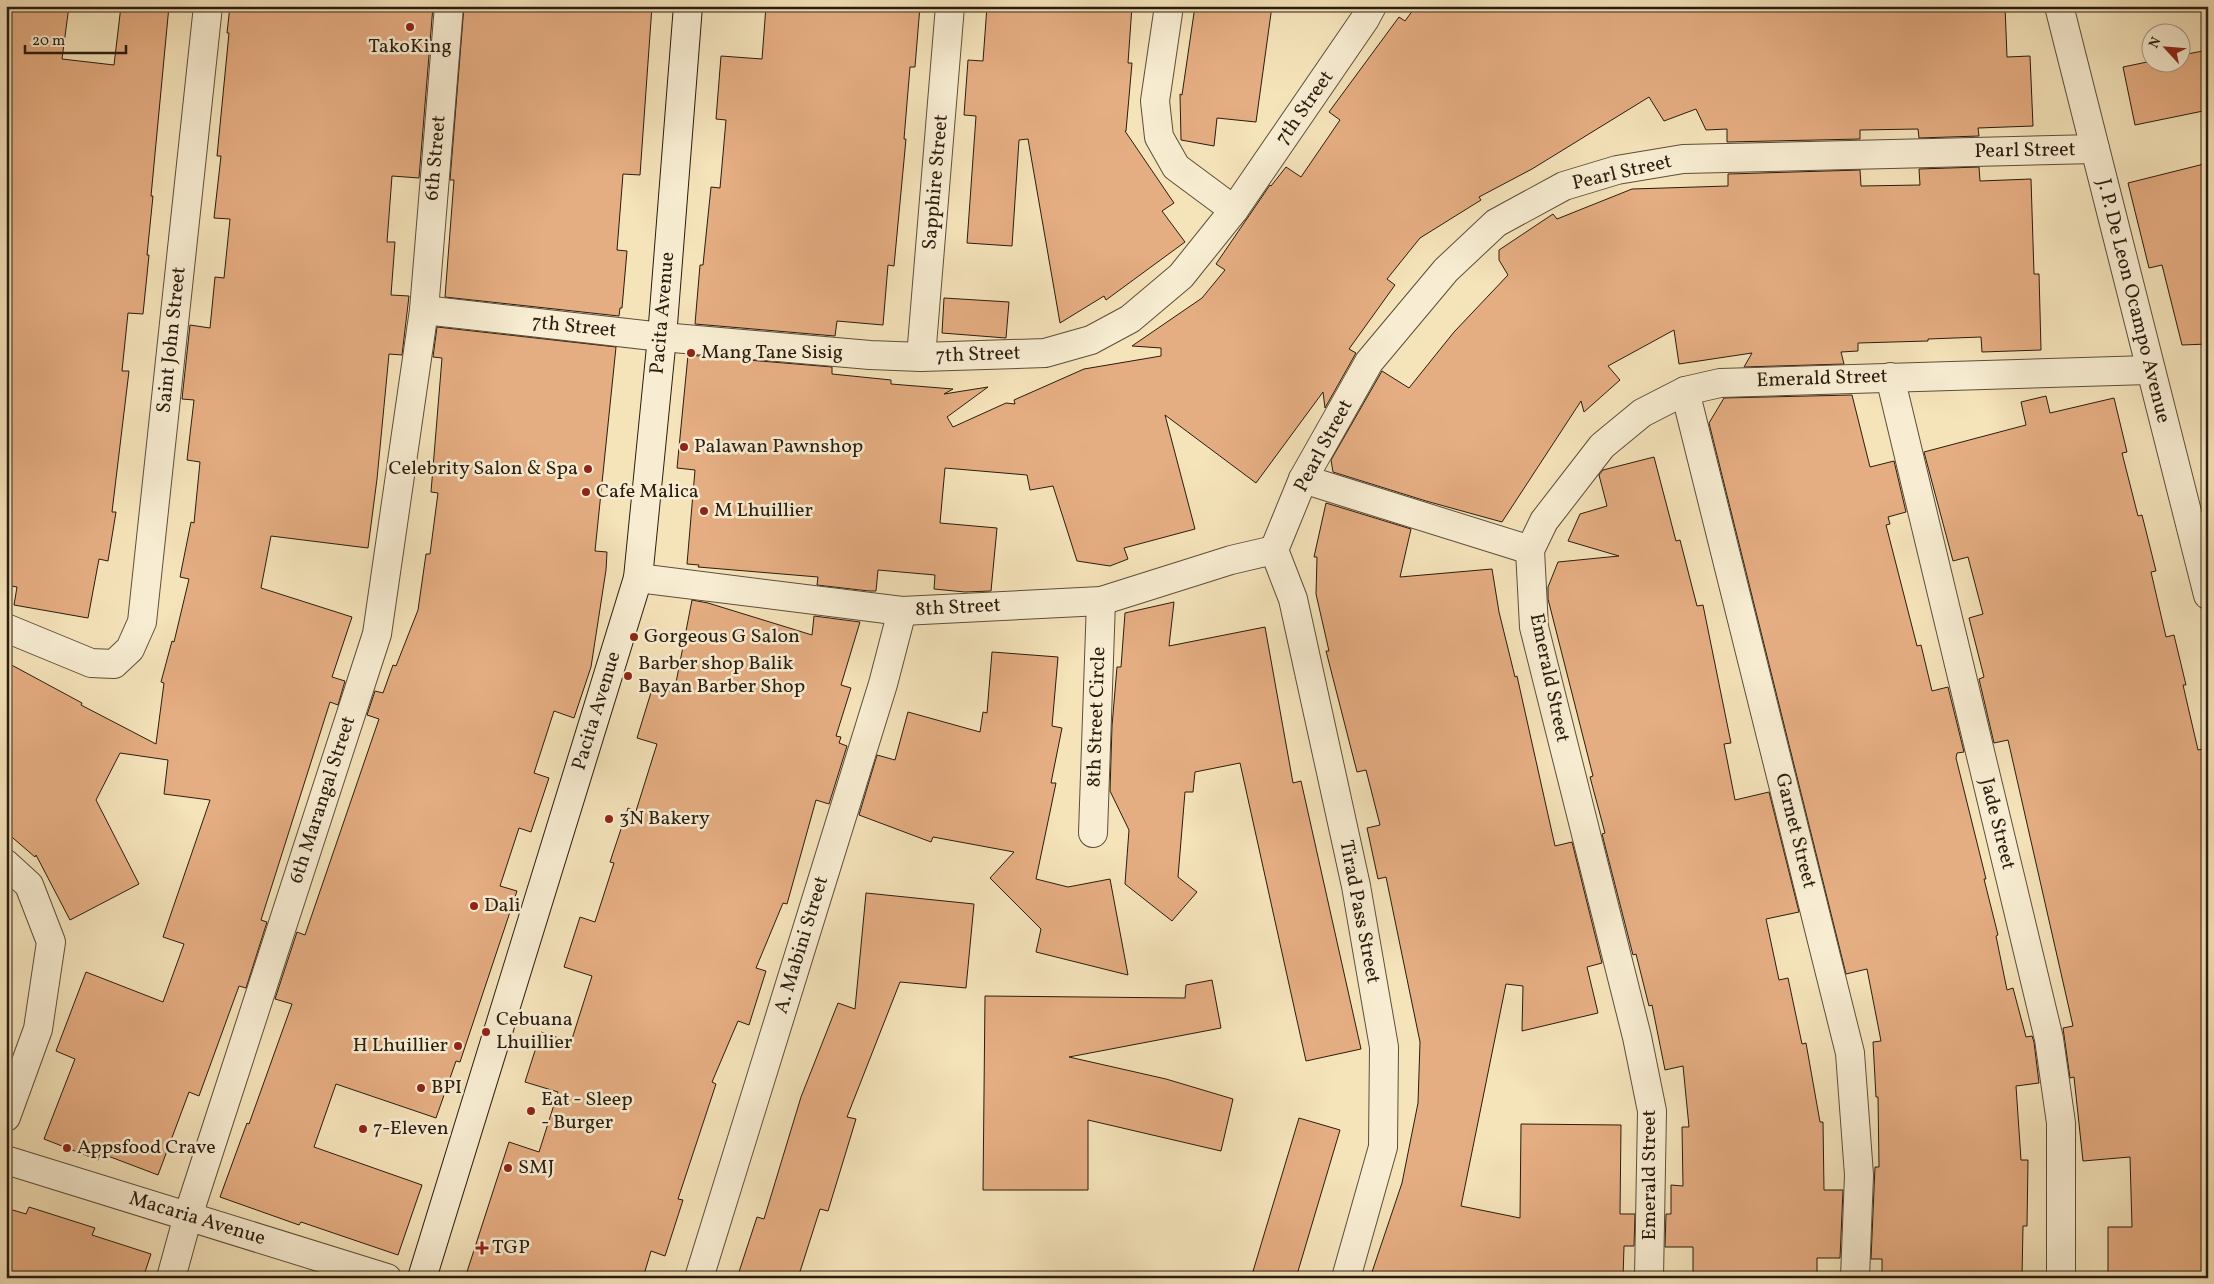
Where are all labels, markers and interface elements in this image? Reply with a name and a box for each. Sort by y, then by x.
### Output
marker: TakoKing [404,21,416,33]
scale bar [25,22,126,54]
north arrow [2142,22,2192,72]
text: 20 m [32,31,65,52]
place label: TakoKing [368,33,452,61]
text: N [2145,34,2166,52]
street label: 7th Street [1269,65,1341,151]
street label: Sapphire Street [916,113,956,251]
street label: 6th Street [418,114,454,202]
street label: Pearl Street [1974,136,2076,166]
street label: Pearl Street [1569,148,1675,198]
street label: J. P. De Leon Ocampo Avenue [2089,176,2177,426]
street label: Pacita Avenue [644,251,682,375]
street label: Saint John Street [150,265,194,415]
street label: 7th Street [530,309,618,345]
place label: Mang Tane Sisig [701,339,843,367]
street label: 7th Street [935,340,1021,370]
marker: Mang Tane Sisig [685,347,697,359]
street label: Emerald Street [1756,363,1888,395]
street label: Pearl Street [1288,395,1360,497]
place label: Palawan Pawnshop [694,433,863,461]
marker: Palawan Pawnshop [678,441,690,453]
place label: Celebrity Salon & Spa [389,455,578,483]
marker: Celebrity Salon & Spa [582,463,594,475]
place label: Cafe Malica [596,478,699,506]
marker: Cafe Malica [580,486,592,498]
place label: M Lhuillier [714,497,813,525]
marker: M Lhuillier [698,505,710,517]
street label: 8th Street [915,592,1001,624]
street label: Emerald Street [1522,611,1576,745]
place label: Gorgeous G Salon [644,623,800,651]
marker: Gorgeous G Salon [628,631,640,643]
street label: 8th Street Circle [1081,646,1113,788]
street label: Pacita Avenue [566,648,628,774]
place label: Barber shop Balik Bayan Barber Shop [638,650,805,701]
marker: Barber shop Balik Bayan Barber Shop [622,670,634,682]
street label: 6th Marangal Street [283,713,363,887]
street label: Garnet Street [1767,770,1823,892]
street label: Jade Street [1972,775,2022,873]
place label: 3N Bakery [619,805,710,833]
marker: 3N Bakery [603,813,615,825]
street label: Tirad Pass Street [1331,838,1387,986]
street label: A. Mabini Street [768,873,836,1017]
place label: Dali [484,892,521,920]
marker: Dali [468,900,480,912]
place label: Cebuana Lhuillier [496,1006,573,1057]
marker: Cebuana Lhuillier [480,1026,492,1038]
place label: H Lhuillier [353,1032,448,1060]
marker: H Lhuillier [452,1040,464,1052]
place label: BPI [431,1074,462,1102]
marker: BPI [415,1082,427,1094]
place label: Eat - Sleep - Burger [541,1086,633,1137]
marker: Eat - Sleep - Burger [525,1105,537,1117]
street label: Emerald Street [1636,1109,1664,1241]
place label: 7-Eleven [373,1115,449,1143]
marker: 7-Eleven [357,1123,369,1135]
place label: Appsfood Crave [77,1134,216,1162]
marker: Appsfood Crave [61,1142,73,1154]
place label: SMJ [518,1154,554,1182]
marker: SMJ [502,1162,514,1174]
street label: Macaria Avenue [125,1185,269,1253]
place label: TGP [492,1234,530,1262]
marker: TGP [476,1242,488,1254]

